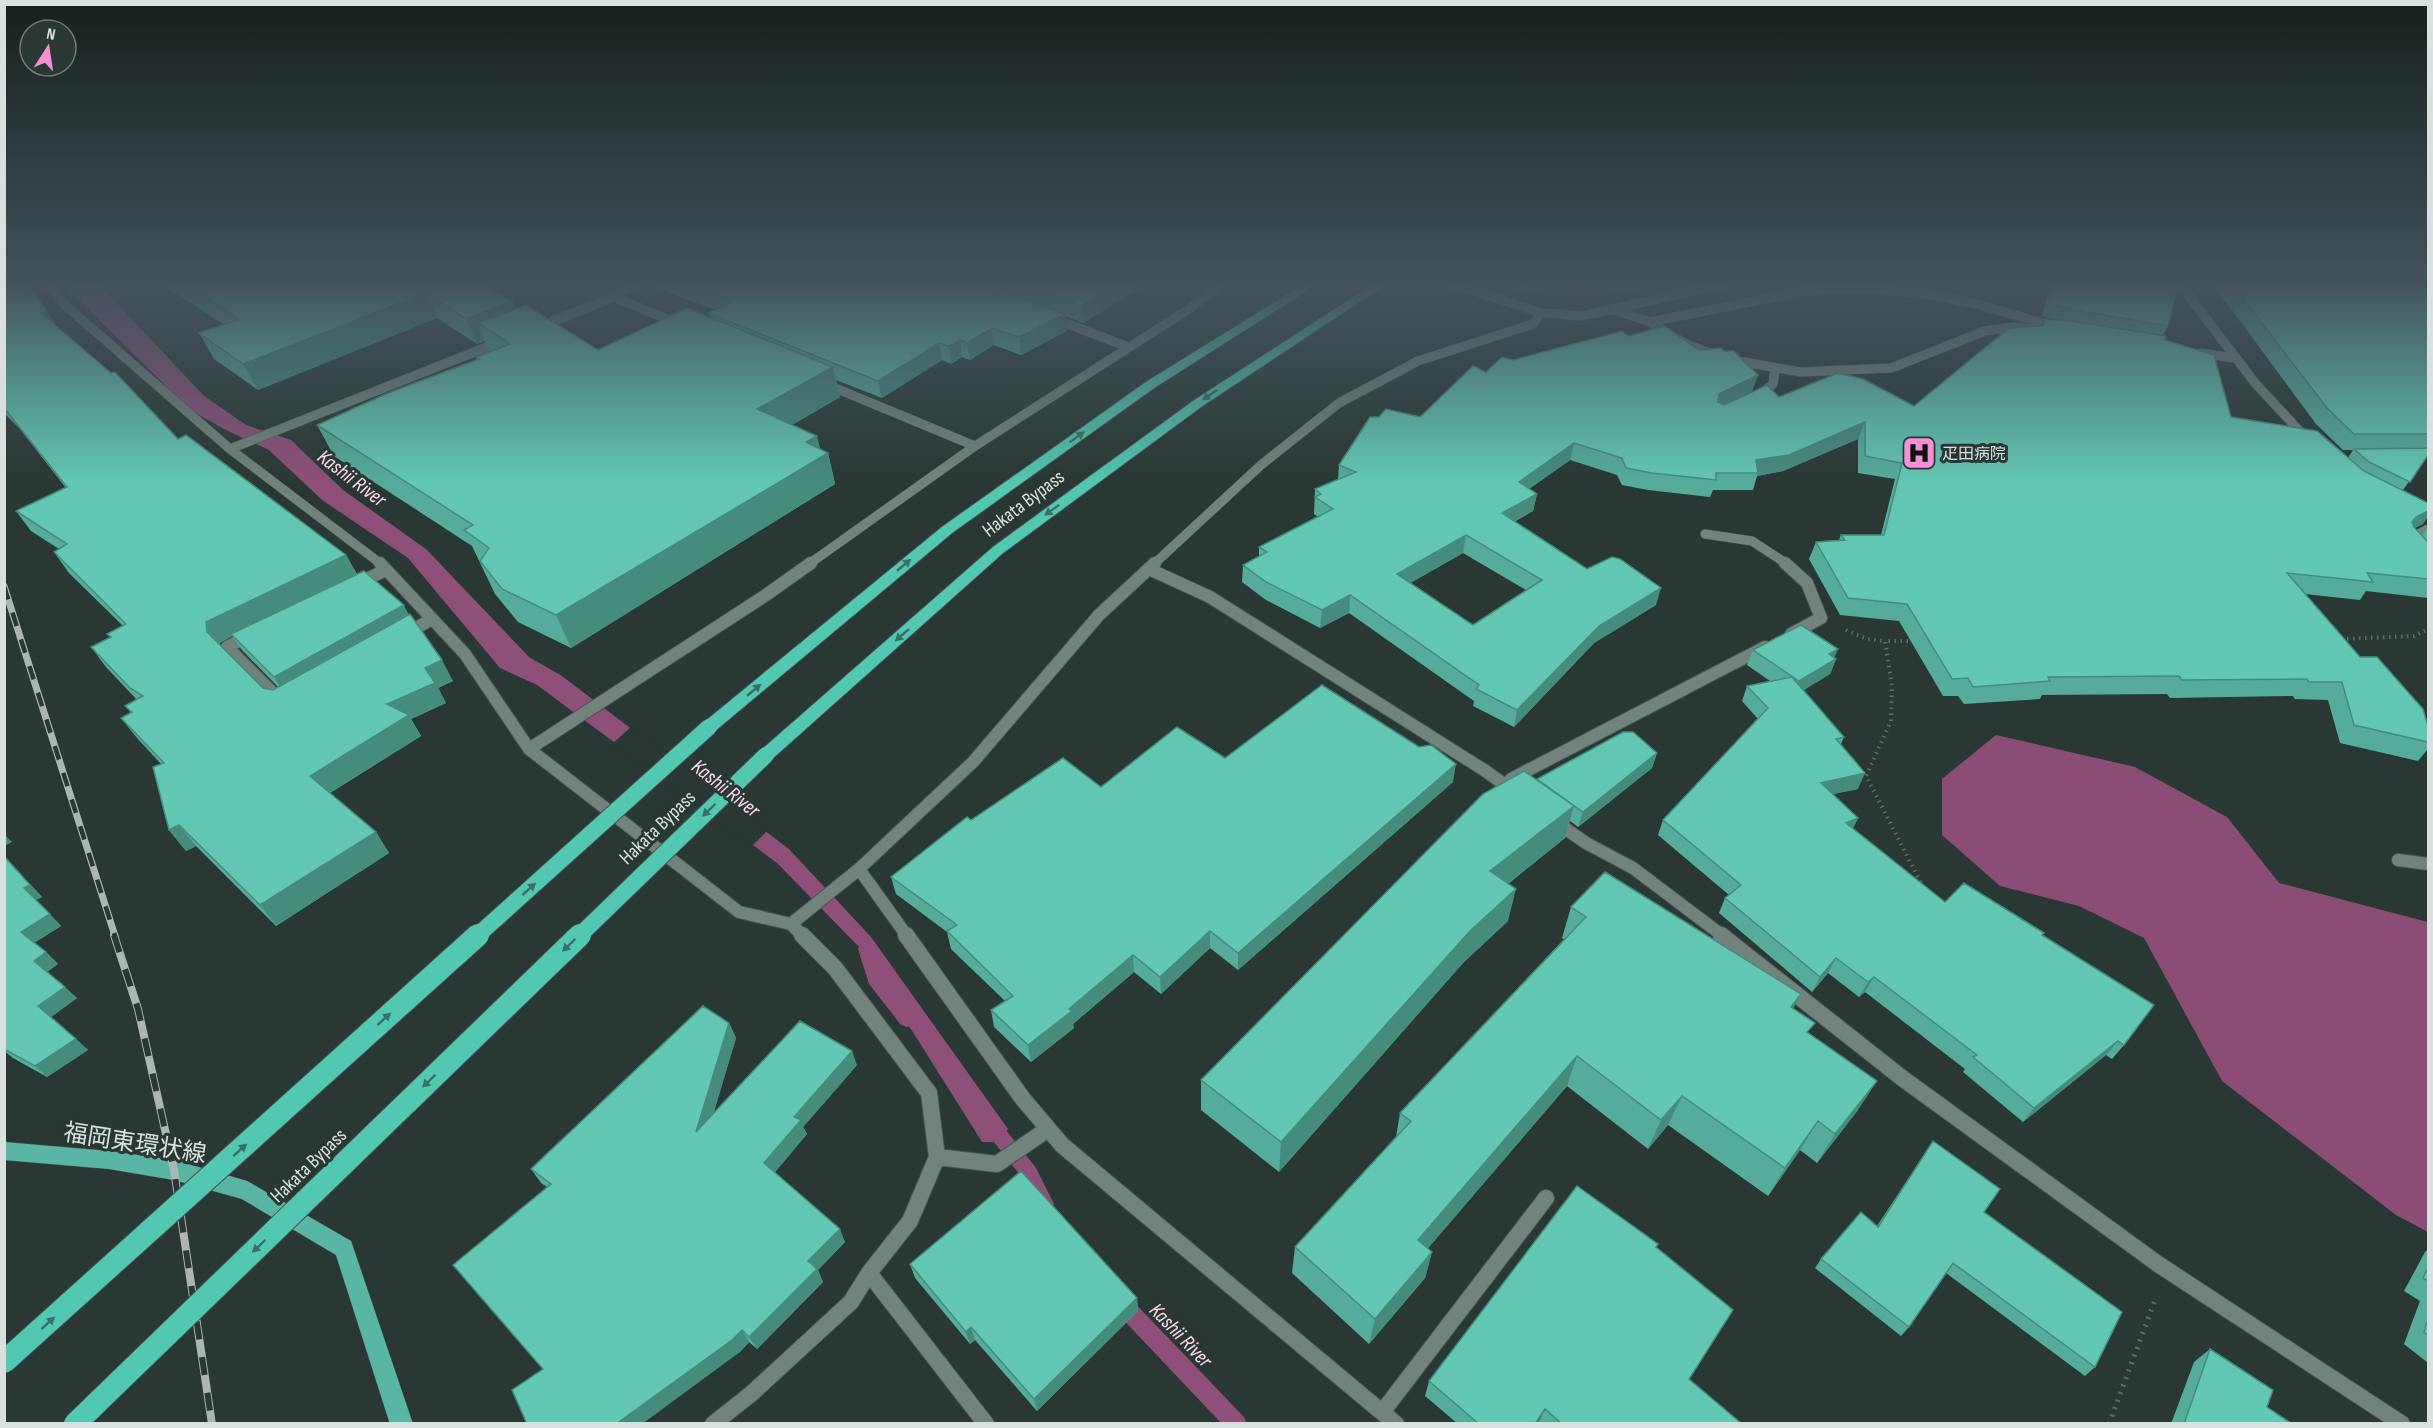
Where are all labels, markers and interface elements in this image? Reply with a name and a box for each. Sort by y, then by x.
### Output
north arrow [18,18,78,78]
text: N [45,25,57,45]
one-way arrow [1201,390,1218,401]
one-way arrow [1069,431,1085,443]
hospital icon: 疋田病院 [1901,435,1937,471]
water label: Kashii River [312,444,392,513]
place label: 疋田病院 [1942,445,2006,464]
street label: Hakata Bypass [978,465,1069,542]
one-way arrow [1045,504,1061,516]
one-way arrow [896,559,912,572]
one-way arrow [895,628,910,641]
one-way arrow [746,683,762,696]
water label: Kashii River [687,754,766,823]
street label: Hakata Bypass [615,786,701,870]
one-way arrow [702,803,717,817]
one-way arrow [521,883,536,896]
one-way arrow [563,938,577,952]
one-way arrow [377,1012,392,1026]
one-way arrow [422,1074,437,1087]
street label: 福岡東環状線 [62,1118,208,1169]
street label: Hakata Bypass [266,1124,352,1208]
one-way arrow [232,1143,247,1157]
one-way arrow [252,1238,266,1252]
water label: Kashii River [1144,1298,1218,1373]
one-way arrow [40,1317,55,1330]

